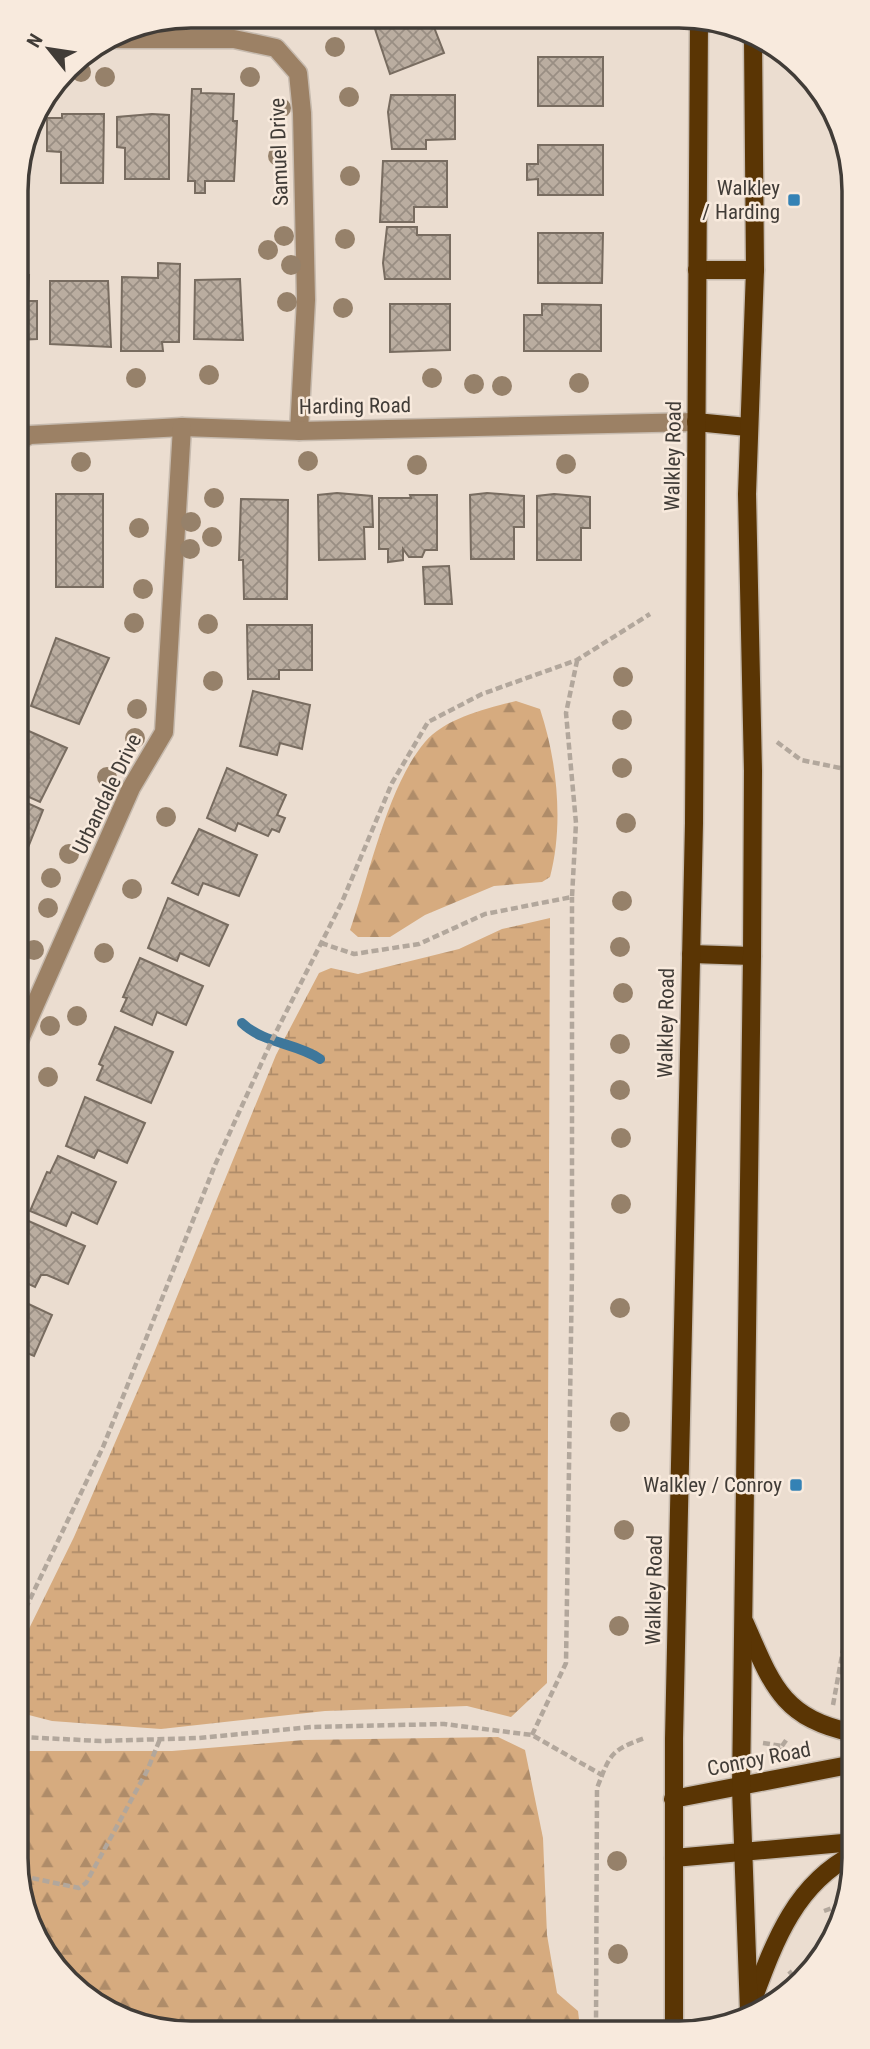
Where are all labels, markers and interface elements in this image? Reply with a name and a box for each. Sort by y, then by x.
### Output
north arrow [14,14,84,84]
text: N [22,30,48,52]
street label: Samuel Drive [265,97,293,207]
place label: Walkley / Harding [702,176,780,224]
marker: Walkley / Harding [786,192,802,208]
street label: Harding Road [299,393,411,419]
street label: Walkley Road [660,401,686,511]
street label: Urbandale Drive [68,730,146,858]
street label: Walkley Road [653,968,679,1078]
place label: Walkley / Conroy [643,1473,782,1497]
marker: Walkley / Conroy [788,1477,804,1493]
street label: Walkley Road [641,1535,667,1645]
street label: Conroy Road [705,1737,813,1781]

